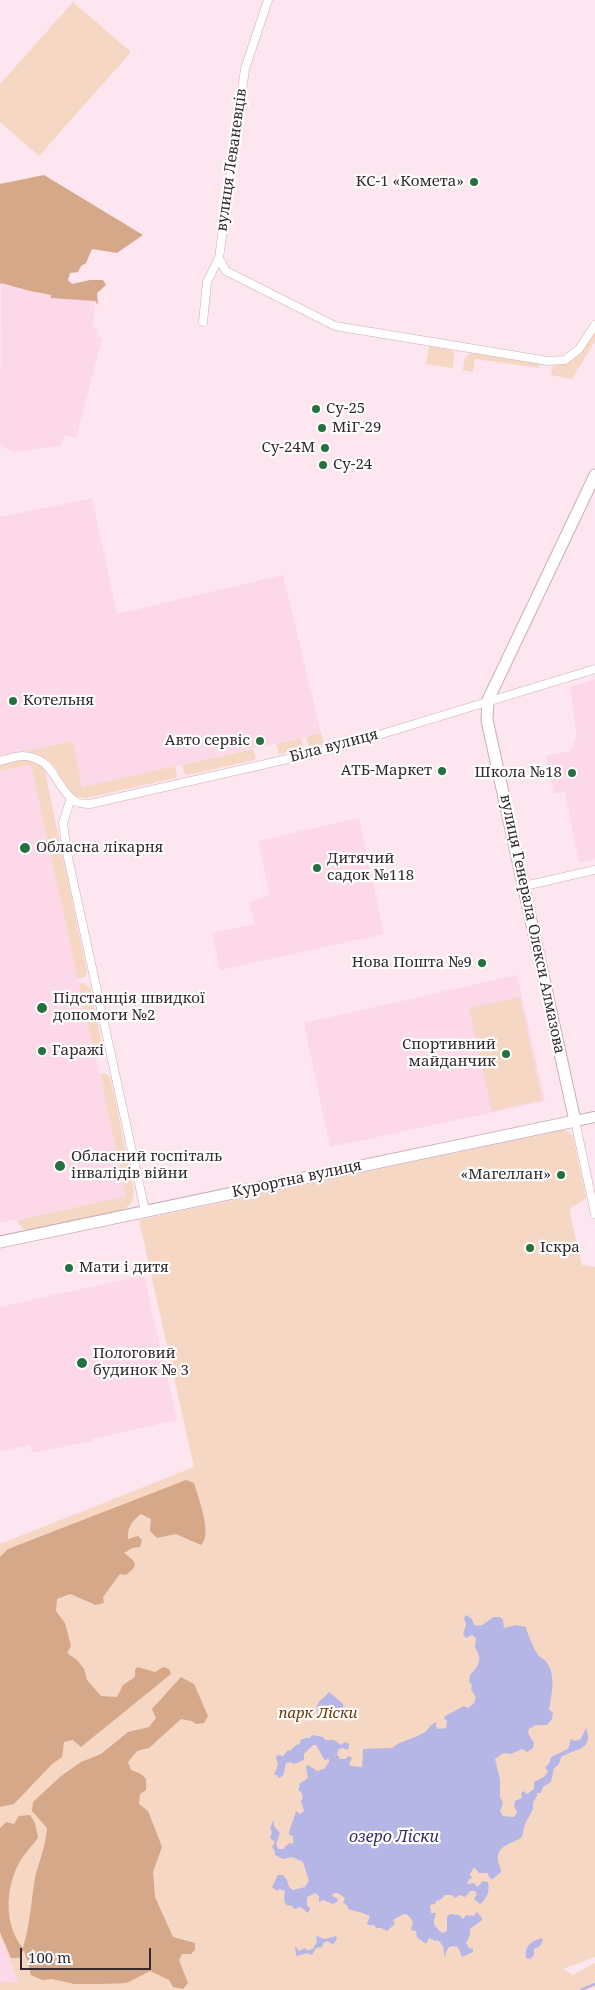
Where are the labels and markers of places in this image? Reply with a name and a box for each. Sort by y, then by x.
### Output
place label: КС-1 «Комета» [356,173,464,191]
marker: КС-1 «Комета» [468,176,480,188]
place label: Су-25 [326,400,365,418]
marker: Су-25 [310,403,322,415]
place label: МіГ-29 [332,419,381,437]
marker: МіГ-29 [316,422,328,434]
place label: Су-24М [262,439,315,457]
marker: Су-24М [319,442,331,454]
place label: Су-24 [333,456,372,474]
marker: Су-24 [317,459,329,471]
place label: Котельня [23,692,94,710]
marker: Котельня [7,695,19,707]
place label: Авто сервіс [165,732,250,750]
marker: Авто сервіс [254,735,266,747]
place label: АТБ-Маркет [341,762,432,780]
place label: Школа №18 [475,764,562,782]
marker: АТБ-Маркет [436,765,448,777]
marker: Школа №18 [566,767,578,779]
place label: Обласна лікарня [36,839,163,857]
marker: Обласна лікарня [18,841,32,855]
place label: Дитячий садок №118 [327,850,414,885]
marker: Дитячий садок №118 [311,862,323,874]
place label: Нова Пошта №9 [352,954,472,972]
marker: Нова Пошта №9 [476,957,488,969]
place label: Підстанція швидкої допомоги №2 [53,990,205,1025]
marker: Підстанція швидкої допомоги №2 [35,1001,49,1015]
place label: Спортивний майданчик [402,1036,496,1071]
place label: Гаражі [52,1042,104,1060]
marker: Гаражі [36,1045,48,1057]
marker: Спортивний майданчик [500,1048,512,1060]
place label: Обласний госпіталь інвалідів війни [71,1148,222,1183]
marker: Обласний госпіталь інвалідів війни [53,1159,67,1173]
place label: «Магеллан» [461,1166,551,1184]
marker: «Магеллан» [555,1169,567,1181]
place label: Іскра [540,1239,580,1257]
marker: Іскра [524,1242,536,1254]
place label: Мати і дитя [79,1259,169,1277]
marker: Мати і дитя [63,1262,75,1274]
place label: Пологовий будинок № 3 [93,1345,189,1380]
marker: Пологовий будинок № 3 [75,1356,89,1370]

